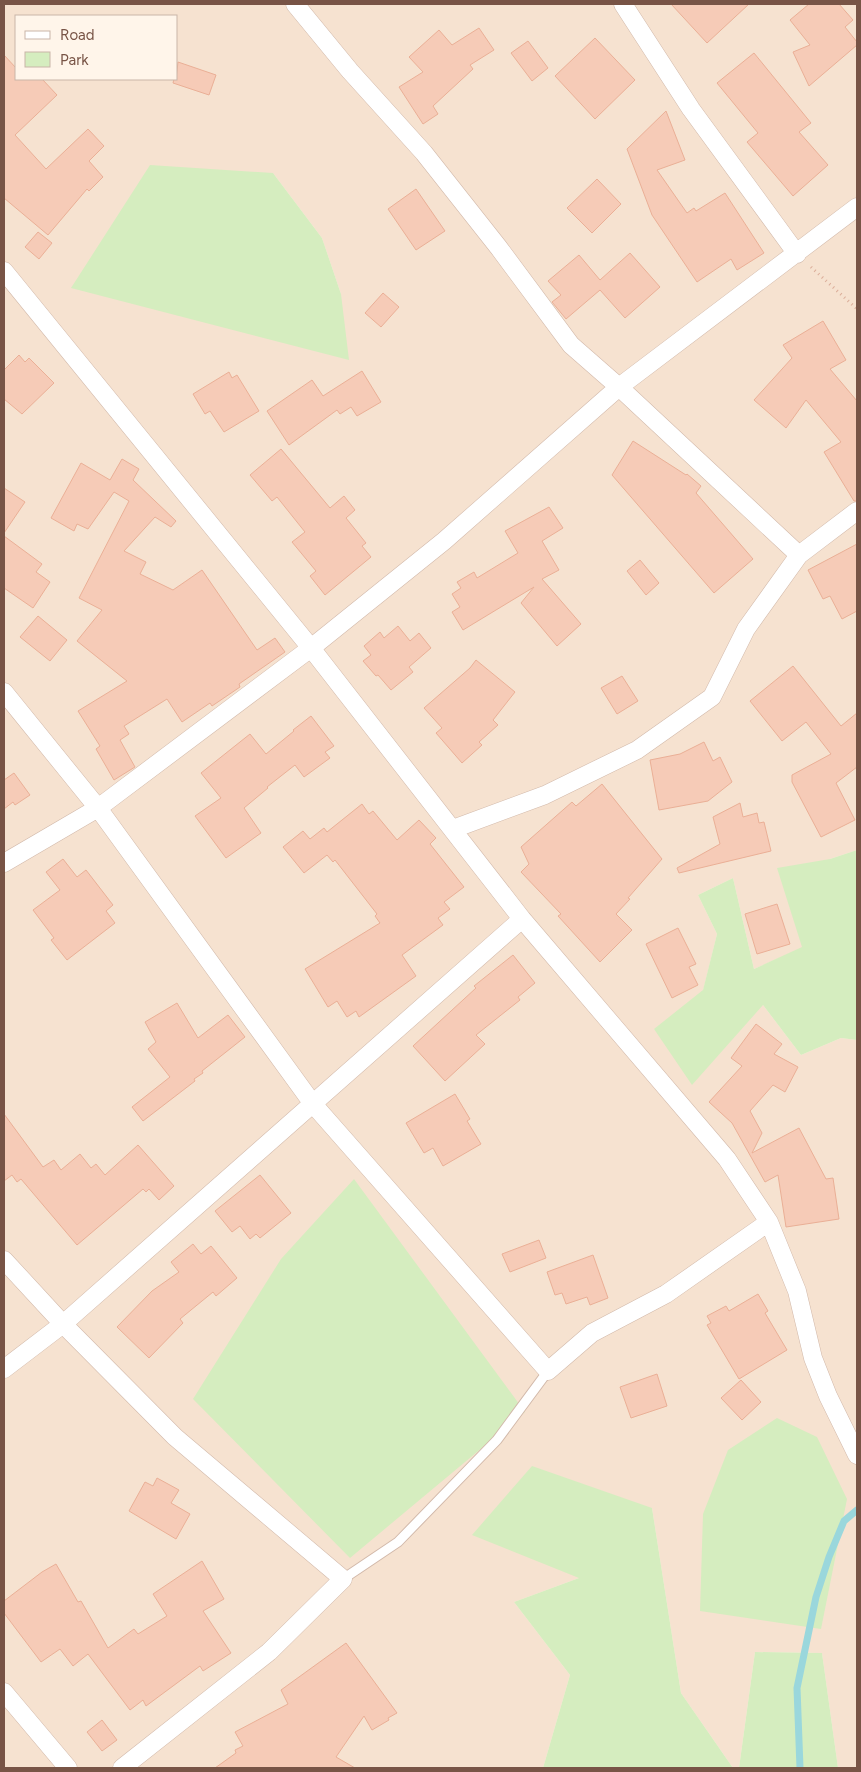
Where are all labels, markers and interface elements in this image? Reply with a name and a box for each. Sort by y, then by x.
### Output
legend [15,15,178,80]
text: Road [60,26,95,44]
text: Park [60,51,89,69]

